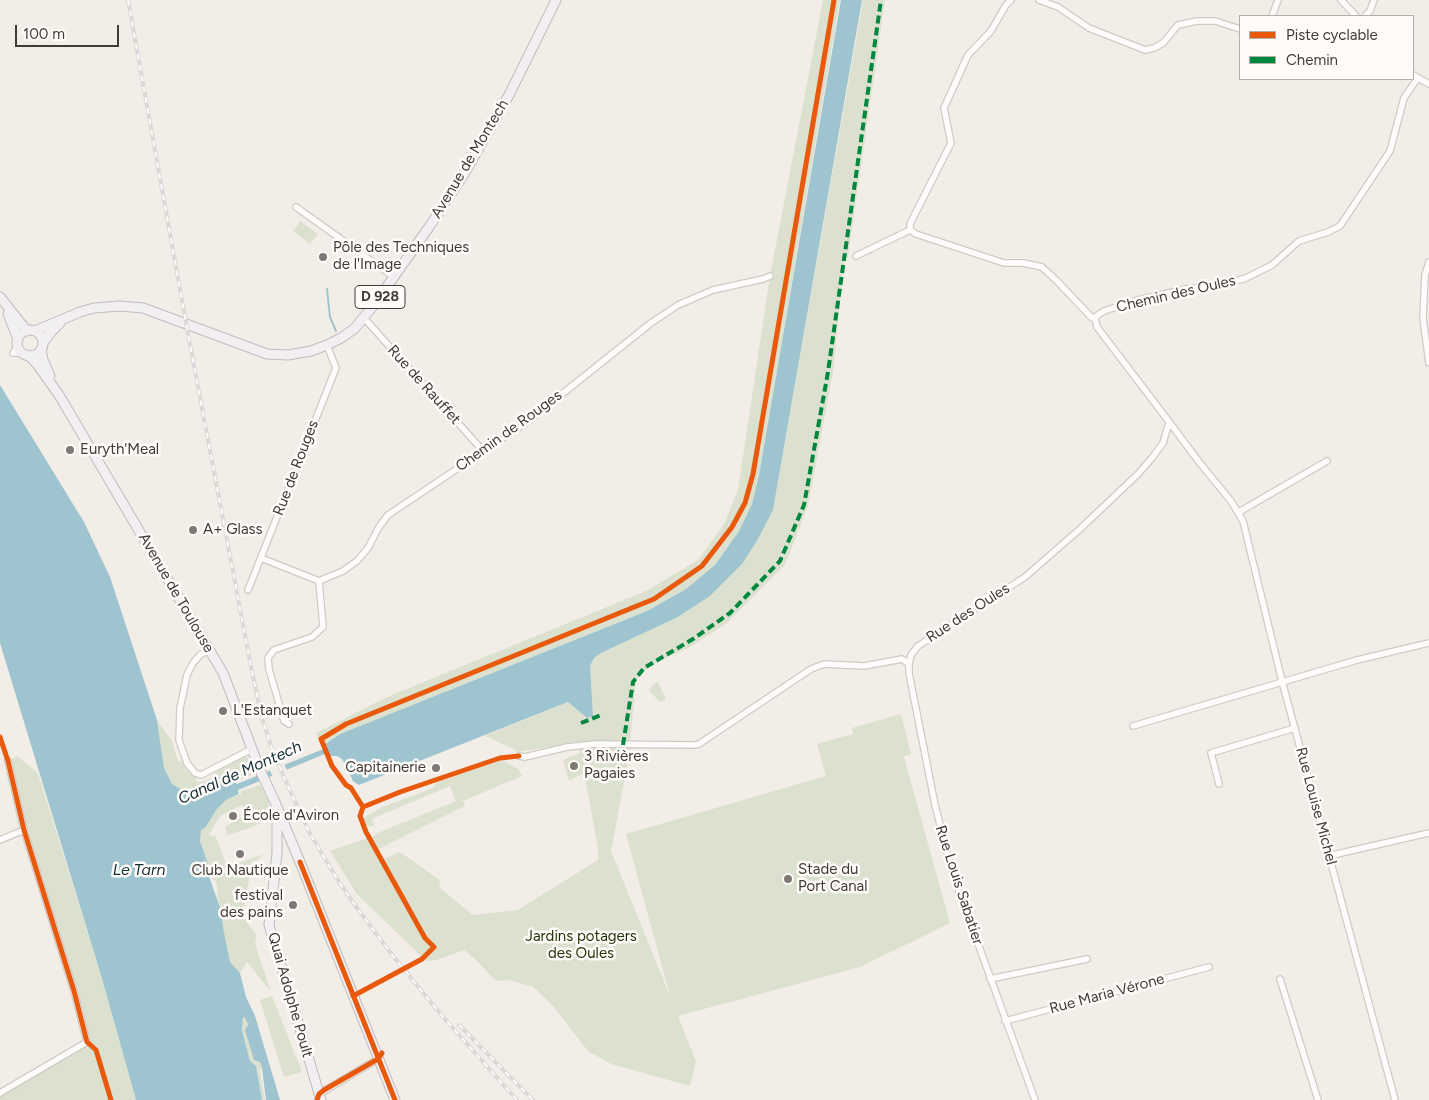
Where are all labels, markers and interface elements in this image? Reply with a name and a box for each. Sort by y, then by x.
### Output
scale bar [18,15,121,47]
legend [1239,15,1414,80]
text: 100 m [23,25,65,43]
text: Piste cyclable [1286,26,1378,44]
text: Chemin [1286,51,1338,69]
street label: Avenue de Montech [427,96,513,222]
place label: Pôle des Techniques de l'Image [333,239,469,274]
marker: Pôle des Techniques de l'Image [317,251,329,263]
street label: Chemin des Oules [1115,272,1237,316]
road number: D 928 [355,286,405,308]
street label: Rue de Rauffet [384,342,464,428]
street label: Chemin de Rouges [452,386,566,476]
street label: Rue de Rouges [270,418,322,518]
place label: Euryth'Meal [80,441,159,459]
marker: Euryth'Meal [64,444,76,456]
place label: A+ Glass [203,521,263,539]
marker: A+ Glass [187,524,199,536]
street label: Avenue de Toulouse [134,530,218,656]
street label: Rue des Oules [923,579,1013,647]
place label: L'Estanquet [233,702,312,720]
marker: L'Estanquet [217,705,229,717]
water label: Canal de Montech [175,737,305,809]
street label: Rue Louise Michel [1292,745,1340,867]
place label: 3 Rivières Pagaies [584,748,648,783]
place label: Capitainerie [345,759,426,777]
marker: 3 Rivières Pagaies [568,760,580,772]
marker: Capitainerie [430,762,442,774]
place label: École d'Aviron [243,807,339,825]
marker: École d'Aviron [227,810,239,822]
street label: Rue Louis Sabatier [931,823,987,947]
marker: Club Nautique [234,848,246,860]
water label: Le Tarn [113,860,165,880]
place label: Stade du Port Canal [798,861,867,896]
place label: Club Nautique [192,862,288,880]
marker: Stade du Port Canal [782,873,794,885]
place label: festival des pains [220,887,283,922]
marker: festival des pains [287,899,299,911]
park label: Jardins potagers des Oules [525,928,637,963]
street label: Quai Adolphe Poult [264,930,316,1060]
street label: Rue Maria Vérone [1048,970,1166,1018]

